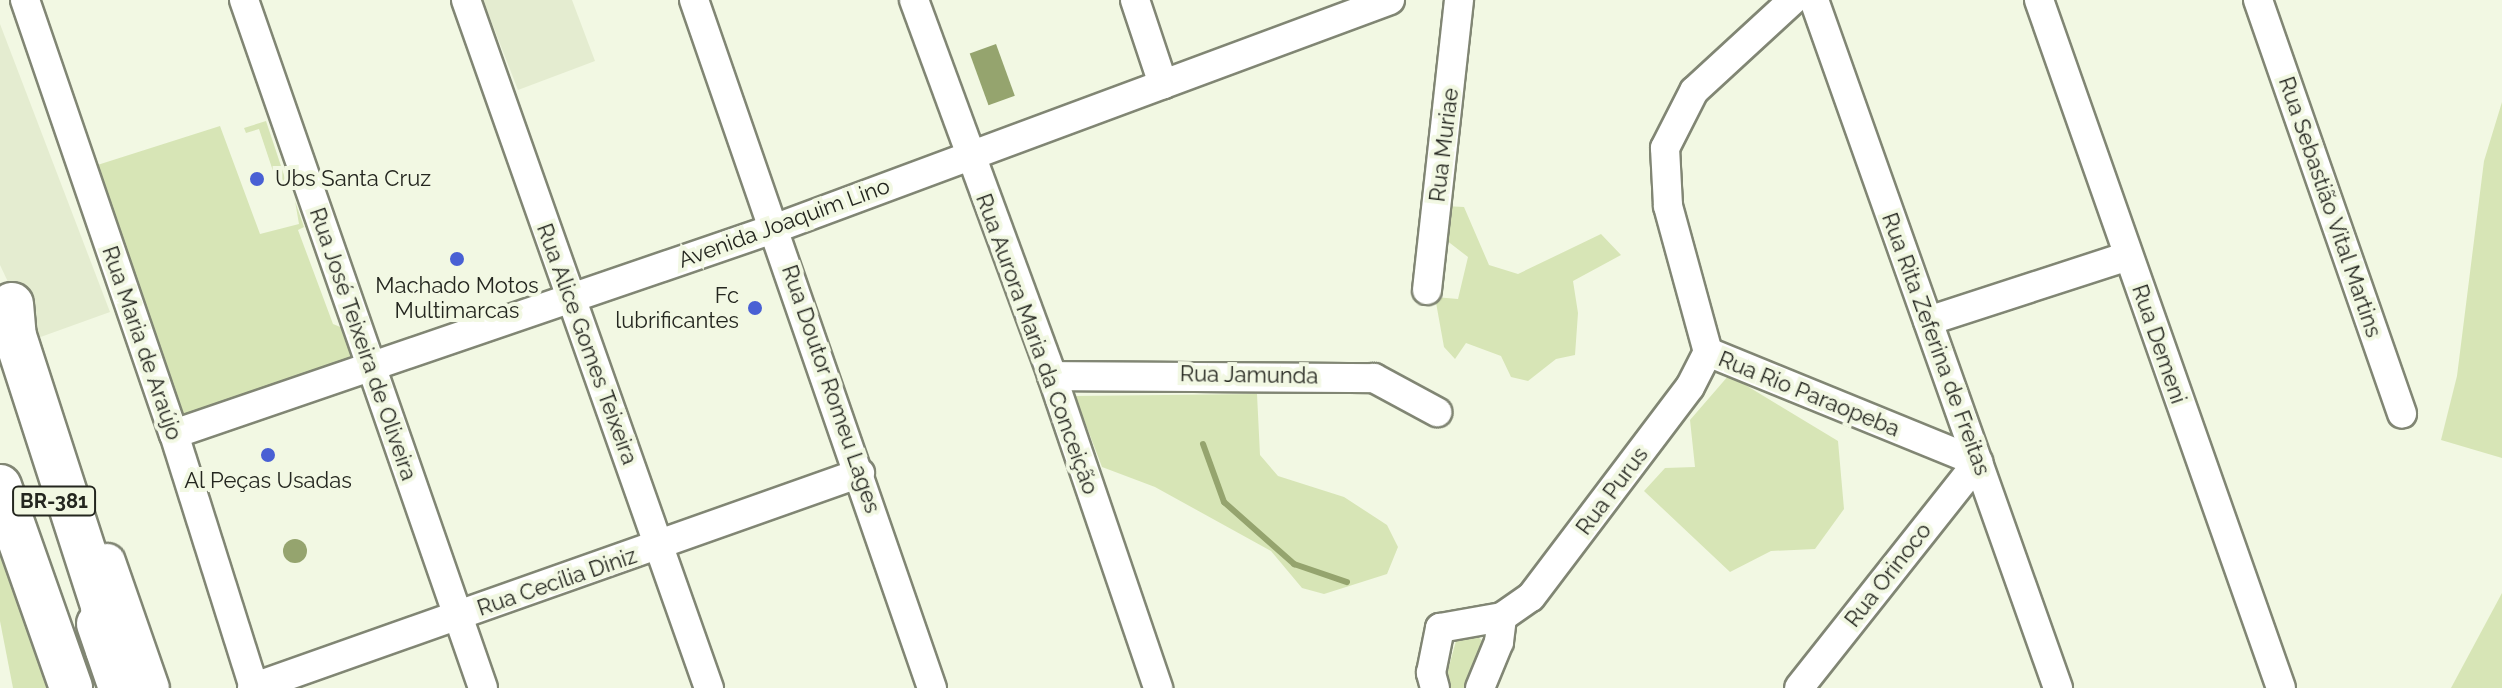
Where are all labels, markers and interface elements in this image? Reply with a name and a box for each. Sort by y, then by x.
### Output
street label: Rua Sebastião Vital Martins [2273,73,2387,341]
street label: Rua Muriae [1424,86,1464,204]
place label: Ubs Santa Cruz [275,166,431,192]
marker: Ubs Santa Cruz [246,168,268,190]
street label: Avenida Joaquim Lino [674,172,894,274]
street label: Rua Aurora Maria da Conceição [970,190,1104,498]
street label: Rua José Teixeira de Oliveira [304,204,422,484]
street label: Rua Rita Zeferina de Freitas [1876,209,1996,479]
street label: Rua Alice Gomes Teixeira [531,219,643,469]
street label: Rua Maria de Araújo [96,242,188,444]
marker: Machado Motos Multimarcas [448,250,466,268]
street label: Rua Doutor Romeu Lages [776,261,886,517]
place label: Machado Motos Multimarcas [375,272,539,324]
street label: Rua Demeni [2126,281,2192,407]
place label: Fc lubrificantes [615,282,739,334]
marker: Fc lubrificantes [746,299,764,317]
street label: Rua Rio Paraopeba [1715,346,1903,442]
street label: Rua Jamunda [1179,361,1319,389]
street label: Rua Purus [1570,442,1654,540]
marker: Al Peças Usadas [259,446,277,464]
place label: Al Peças Usadas [184,468,352,494]
road number: BR-381 [12,485,96,517]
street label: Rua Orinoco [1839,518,1937,632]
street label: Rua Cecília Diniz [474,542,640,622]

